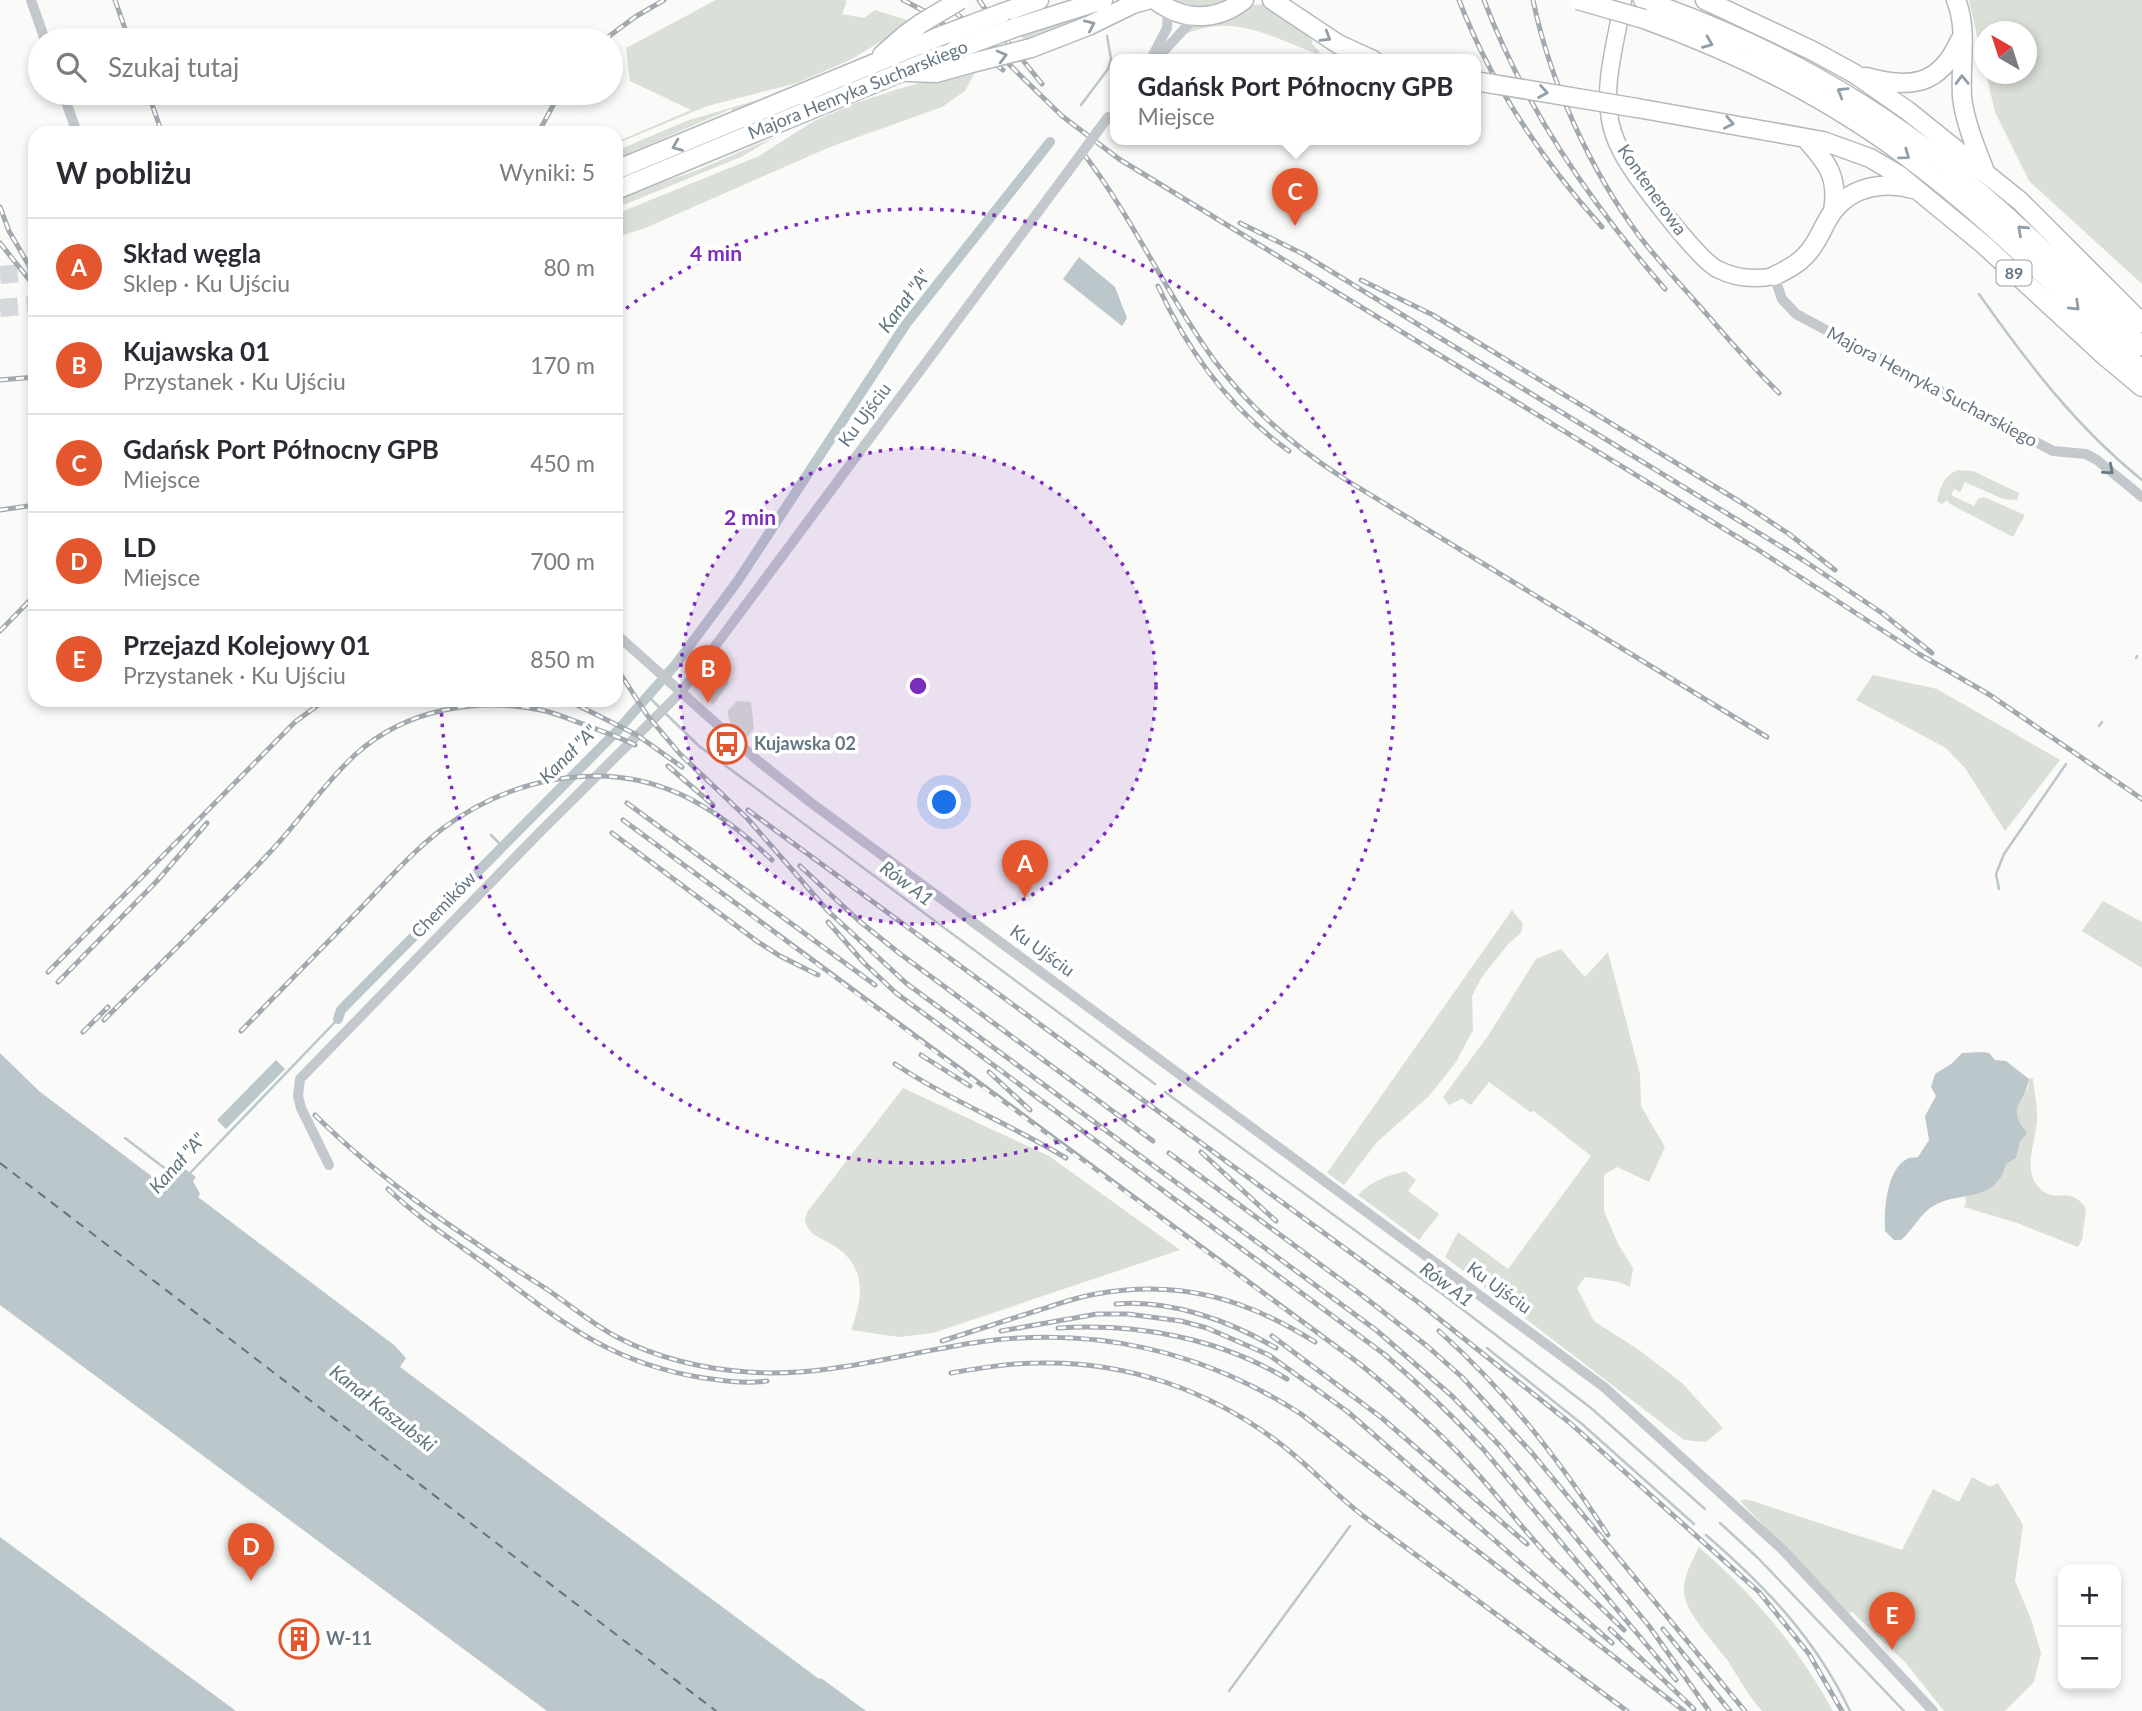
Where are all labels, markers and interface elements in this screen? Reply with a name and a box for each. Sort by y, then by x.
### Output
one-way arrow [1083,19,1095,33]
north arrow [1974,21,2037,84]
search box [28,28,623,105]
one-way arrow [1319,28,1332,41]
street label: Majora Henryka Sucharskiego [744,35,971,143]
one-way arrow [1701,35,1713,49]
icon: search [52,48,90,86]
one-way arrow [995,49,1007,64]
text: Szukaj tutaj [108,51,239,83]
popup [1110,54,1481,145]
text: Gdańsk Port Północny GPB [1138,70,1454,102]
one-way arrow [1954,74,1970,85]
one-way arrow [1537,84,1548,99]
one-way arrow [1837,87,1850,100]
text: Miejsce [1138,102,1215,130]
one-way arrow [1723,115,1735,130]
one-way arrow [671,138,683,152]
street label: Kontenerowa [1613,140,1692,239]
one-way arrow [1897,147,1910,160]
text: W pobliżu [56,154,192,190]
text: Wyniki: 5 [499,158,595,186]
pin: C [1272,168,1318,226]
one-way arrow [2017,226,2030,239]
text: Skład węgla [123,237,261,269]
text: 4 min [690,240,742,265]
text: A [71,253,87,281]
text: 80 m [544,253,595,281]
road number: 89 [1996,260,2032,286]
water label: Kanał "A" [872,264,935,337]
text: Sklep · Ku Ujściu [123,269,290,297]
one-way arrow [2067,297,2080,310]
street label: Majora Henryka Sucharskiego [1823,321,2042,451]
text: Kujawska 01 [123,335,270,367]
text: B [71,351,87,379]
text: 170 m [530,351,595,379]
text: Przystanek · Ku Ujściu [123,367,346,395]
street label: Ku Ujściu [833,378,895,451]
text: Gdańsk Port Północny GPB [123,433,439,465]
text: C [71,449,87,477]
text: 450 m [530,449,595,477]
one-way arrow [2101,462,2114,474]
text: Miejsce [123,465,200,493]
text: 2 min [724,504,776,529]
text: LD [123,531,156,563]
text: D [70,547,88,575]
text: 700 m [530,547,595,575]
text: Miejsce [123,563,200,591]
text: Przejazd Kolejowy 01 [123,629,371,661]
text: E [72,645,86,673]
text: 850 m [530,645,595,673]
pin: B [685,645,731,703]
text: Przystanek · Ku Ujściu [123,661,346,689]
centre of rings [906,674,930,698]
water label: Kanał "A" [534,719,602,788]
bus stop icon: Kujawska 02 [706,723,748,765]
place label: Kujawska 02 [754,732,856,754]
your location [927,785,961,819]
pin: A [1002,840,1048,898]
water label: Rów A1 [876,855,938,910]
street label: Chemików [406,867,480,942]
street label: Ku Ujściu [1006,919,1079,981]
water label: Kanał "A" [144,1128,210,1197]
water label: Rów A1 [1416,1256,1478,1311]
street label: Ku Ujściu [1463,1256,1536,1318]
water label: Kanał Kaszubski [326,1359,441,1456]
pin: D [228,1523,274,1581]
map controls [2058,1564,2121,1690]
button: + [2058,1564,2121,1627]
pin: E [1869,1592,1915,1650]
building icon: W-11 [278,1618,320,1660]
place label: W-11 [326,1627,372,1649]
button: − [2058,1627,2121,1690]

